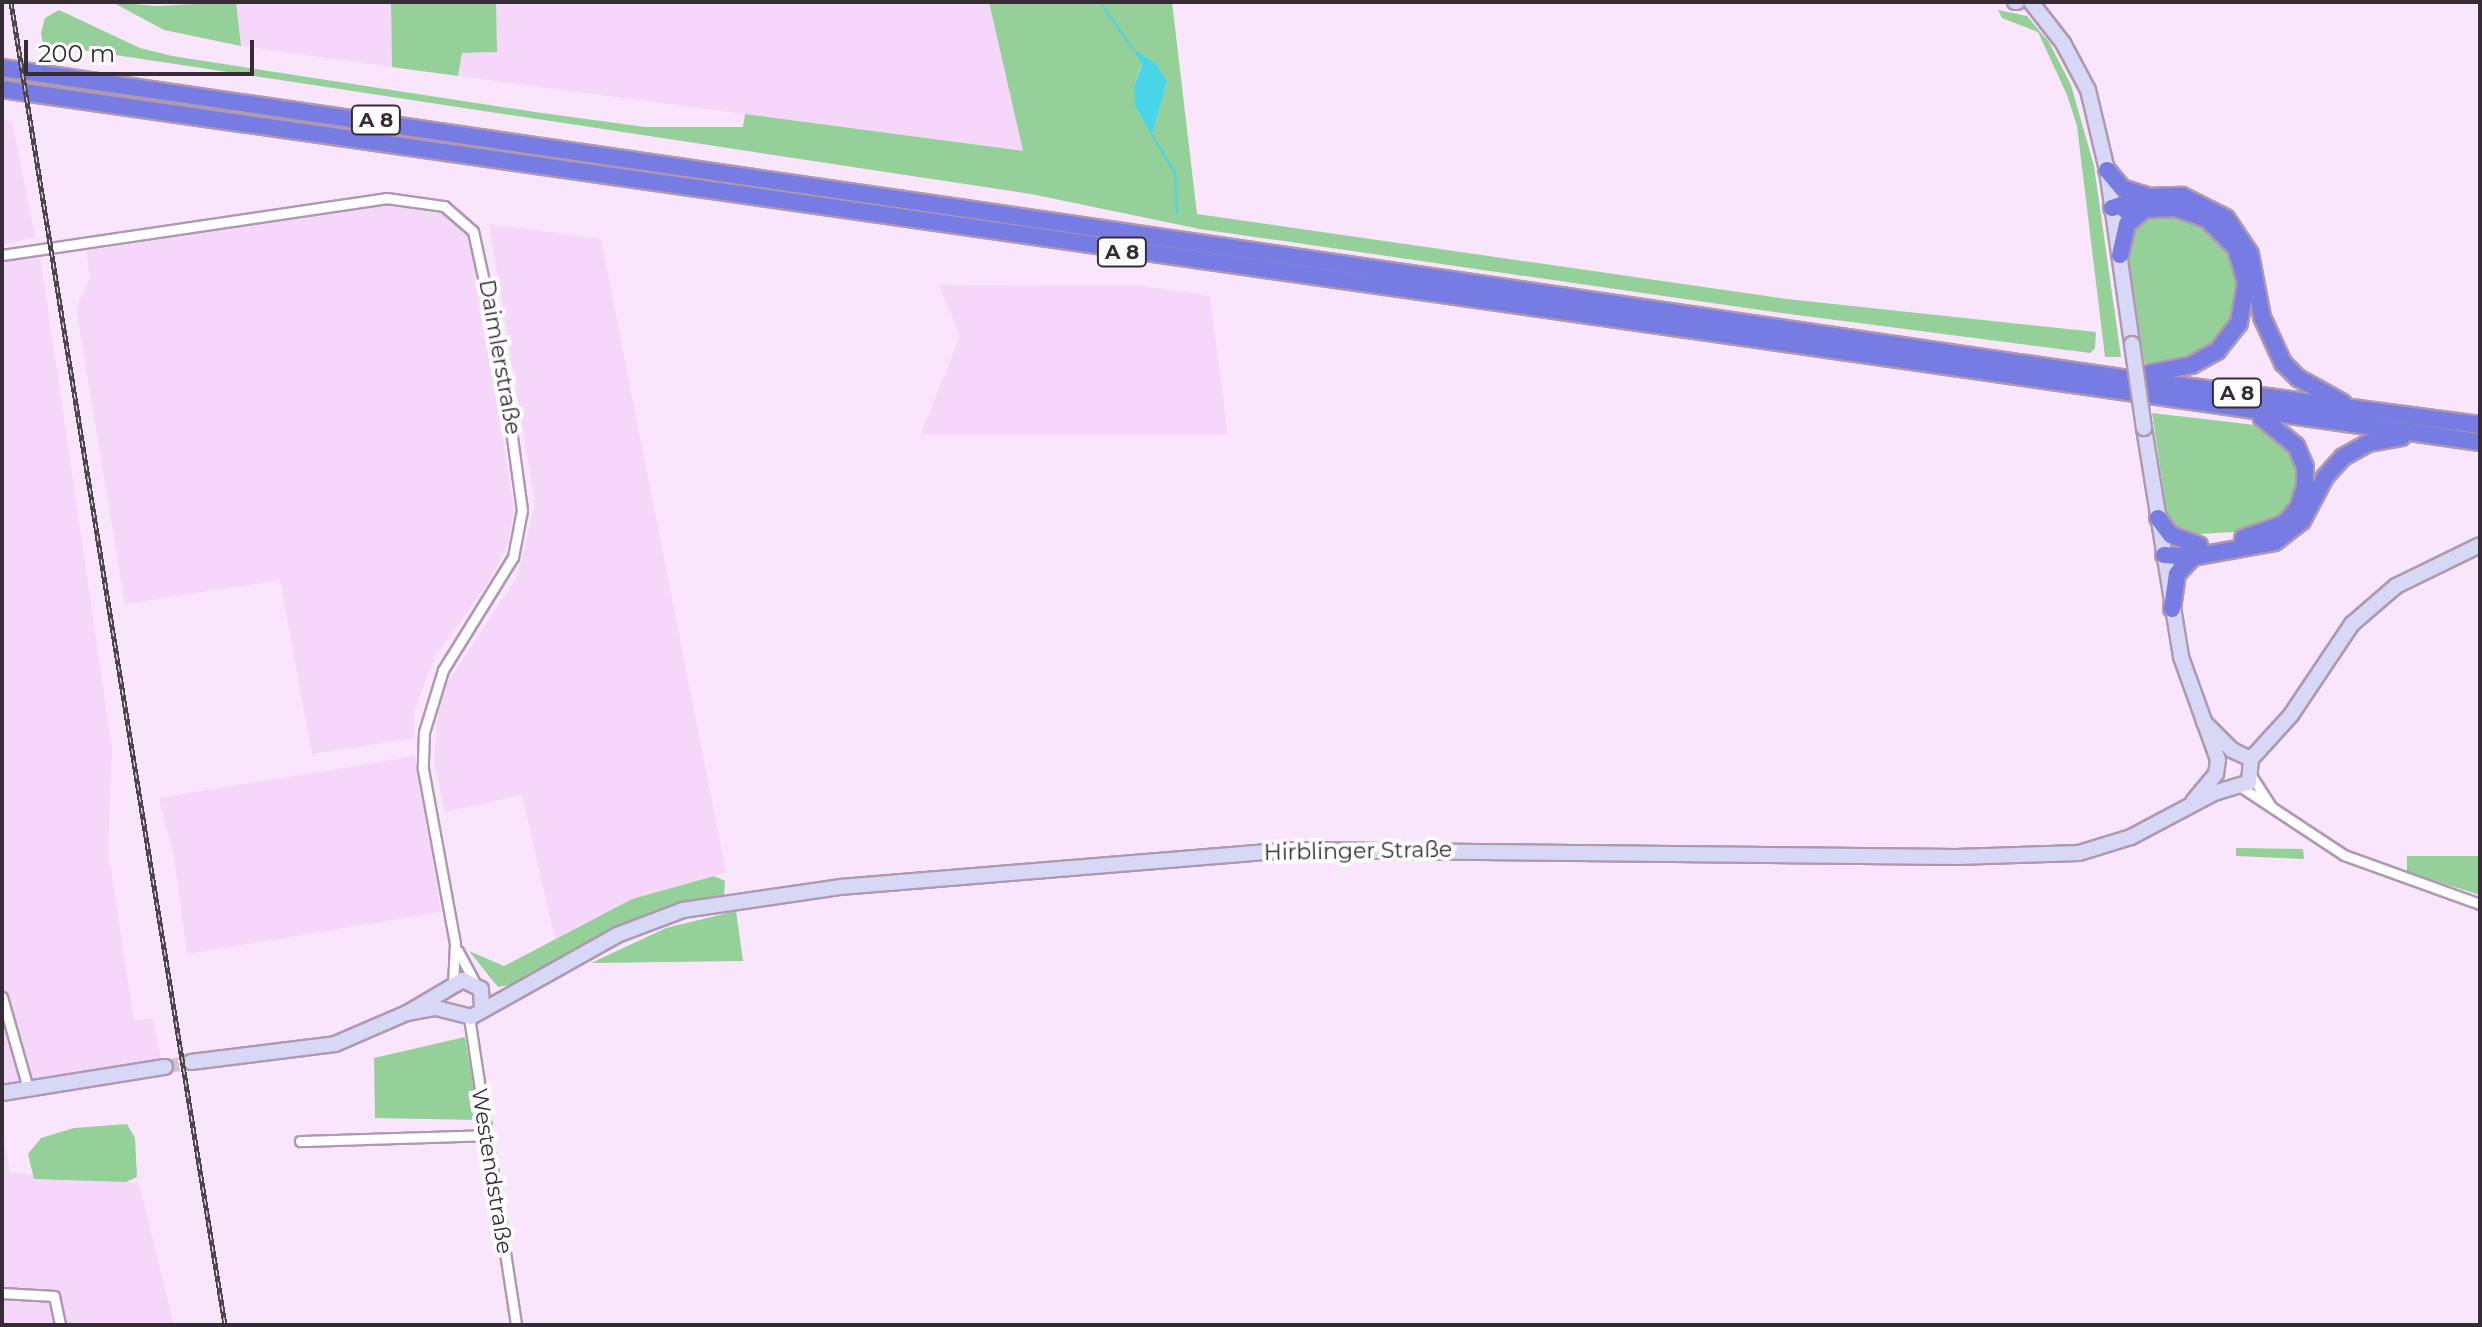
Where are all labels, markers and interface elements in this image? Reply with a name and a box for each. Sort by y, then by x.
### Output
scale bar [28,24,258,74]
text: 200 m [38,39,115,68]
road number: A 8 [350,104,402,136]
road number: A 8 [1096,236,1148,268]
street label: Daimlerstraße [473,277,527,437]
road number: A 8 [2211,377,2263,409]
street label: Hirblinger Straße [1264,836,1452,866]
street label: Westendstraße [466,1086,518,1256]

